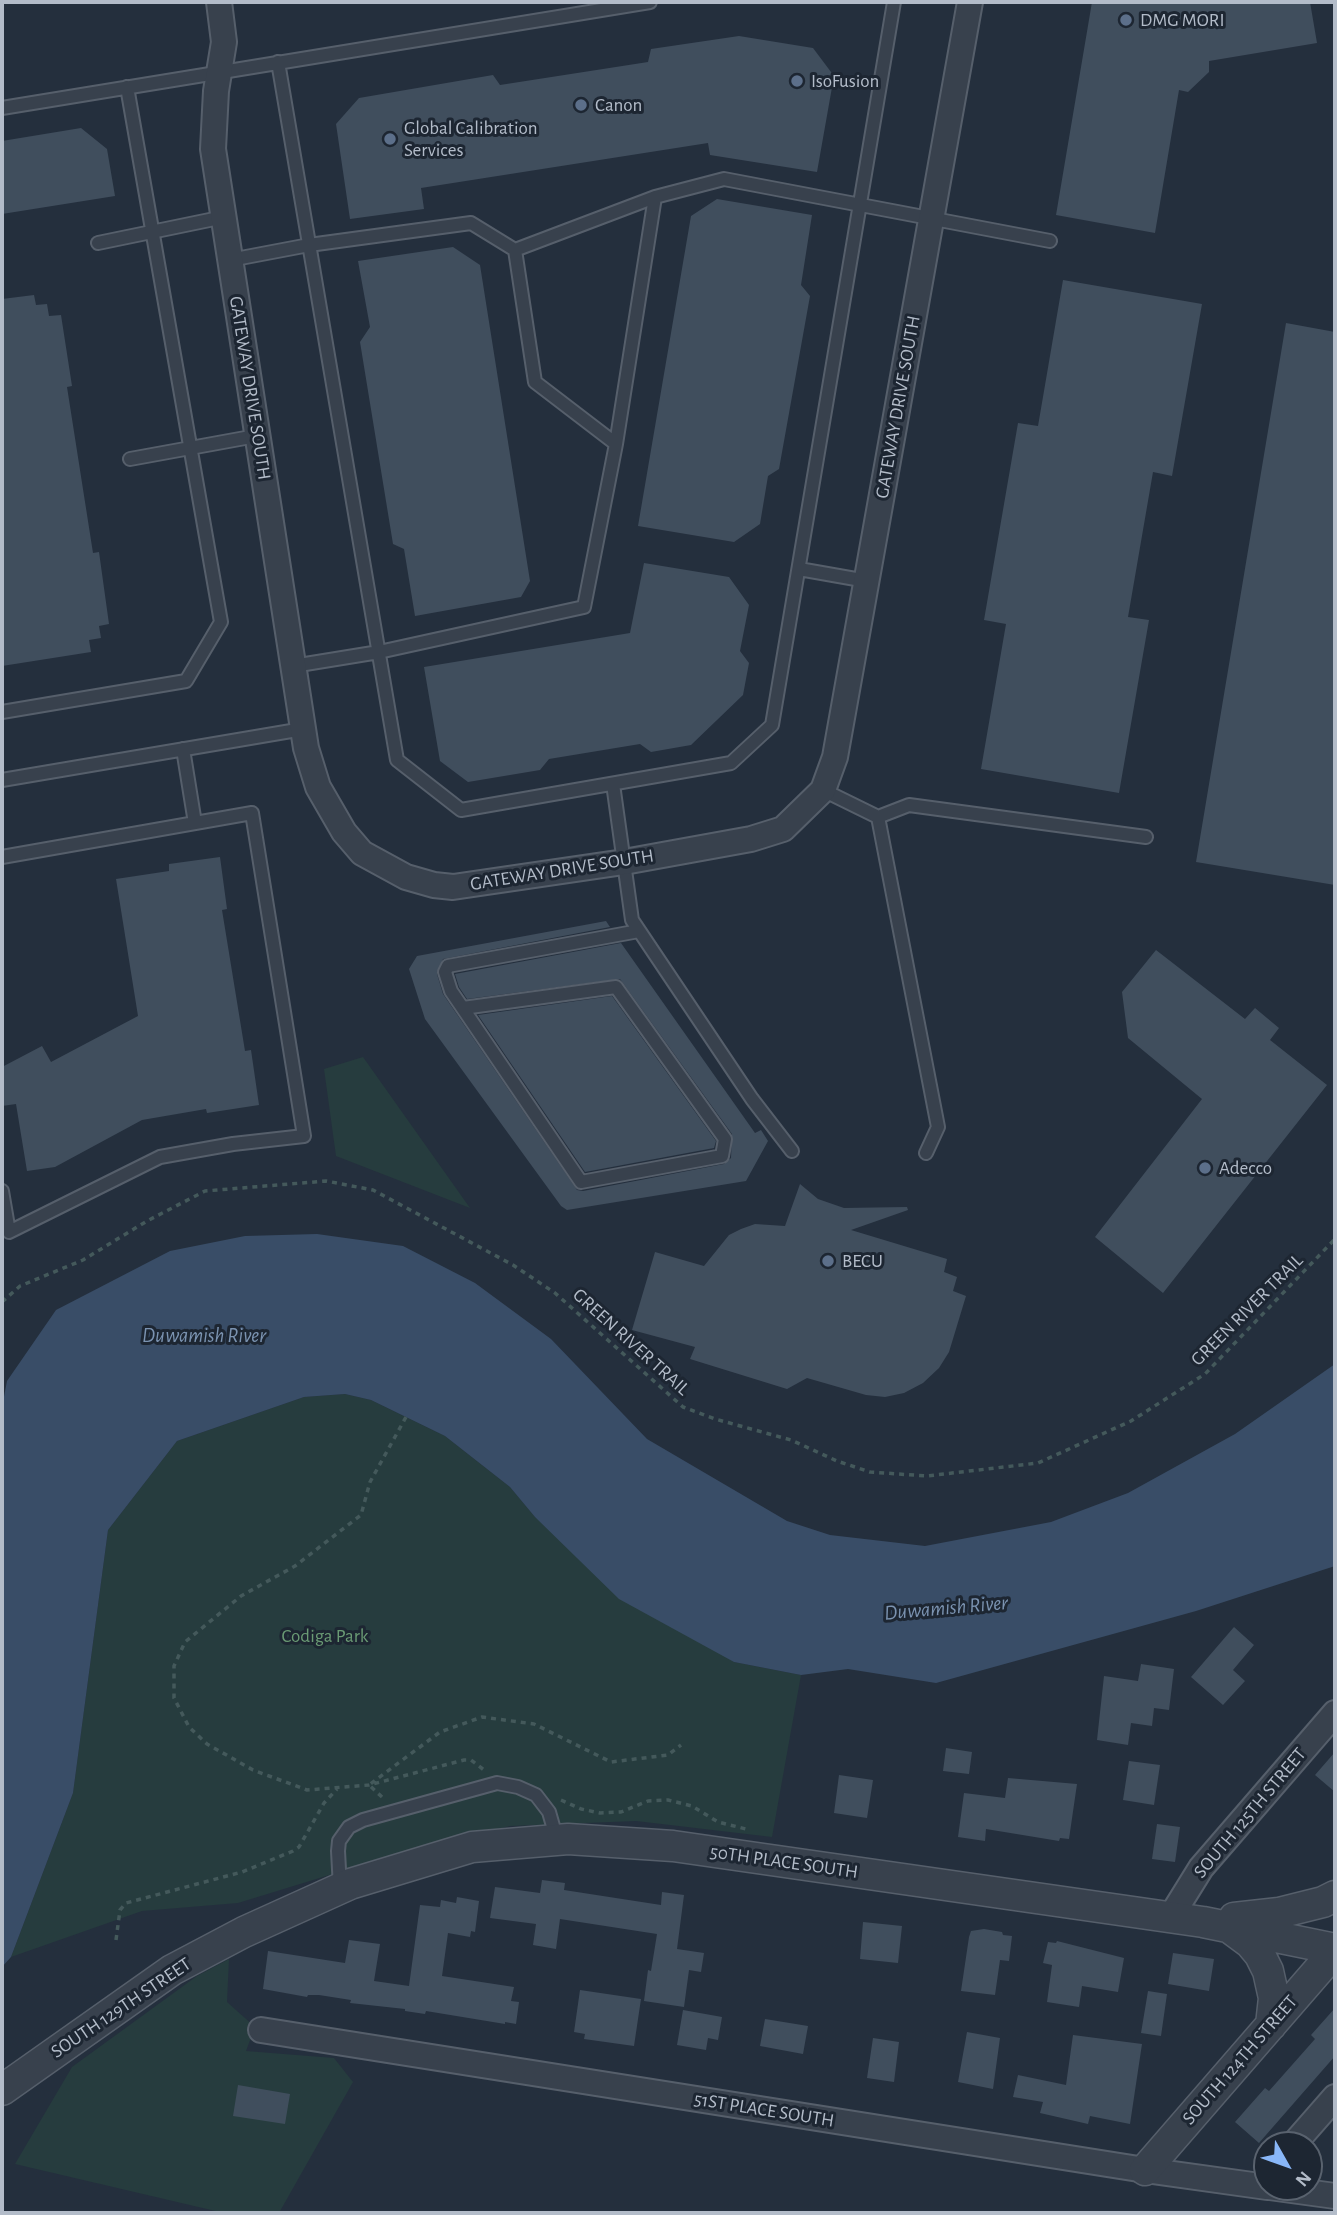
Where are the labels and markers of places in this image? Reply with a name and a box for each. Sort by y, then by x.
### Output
place label: DMG MORI [1140,9,1224,31]
marker: DMG MORI [1118,12,1134,28]
place label: IsoFusion [811,70,879,92]
marker: IsoFusion [789,73,805,89]
place label: Canon [595,94,642,116]
marker: Canon [573,97,589,113]
place label: Global Calibration Services [404,117,537,161]
marker: Global Calibration Services [382,131,398,147]
place label: Adecco [1219,1157,1272,1179]
marker: Adecco [1197,1160,1213,1176]
place label: BECU [842,1250,883,1272]
marker: BECU [820,1253,836,1269]

